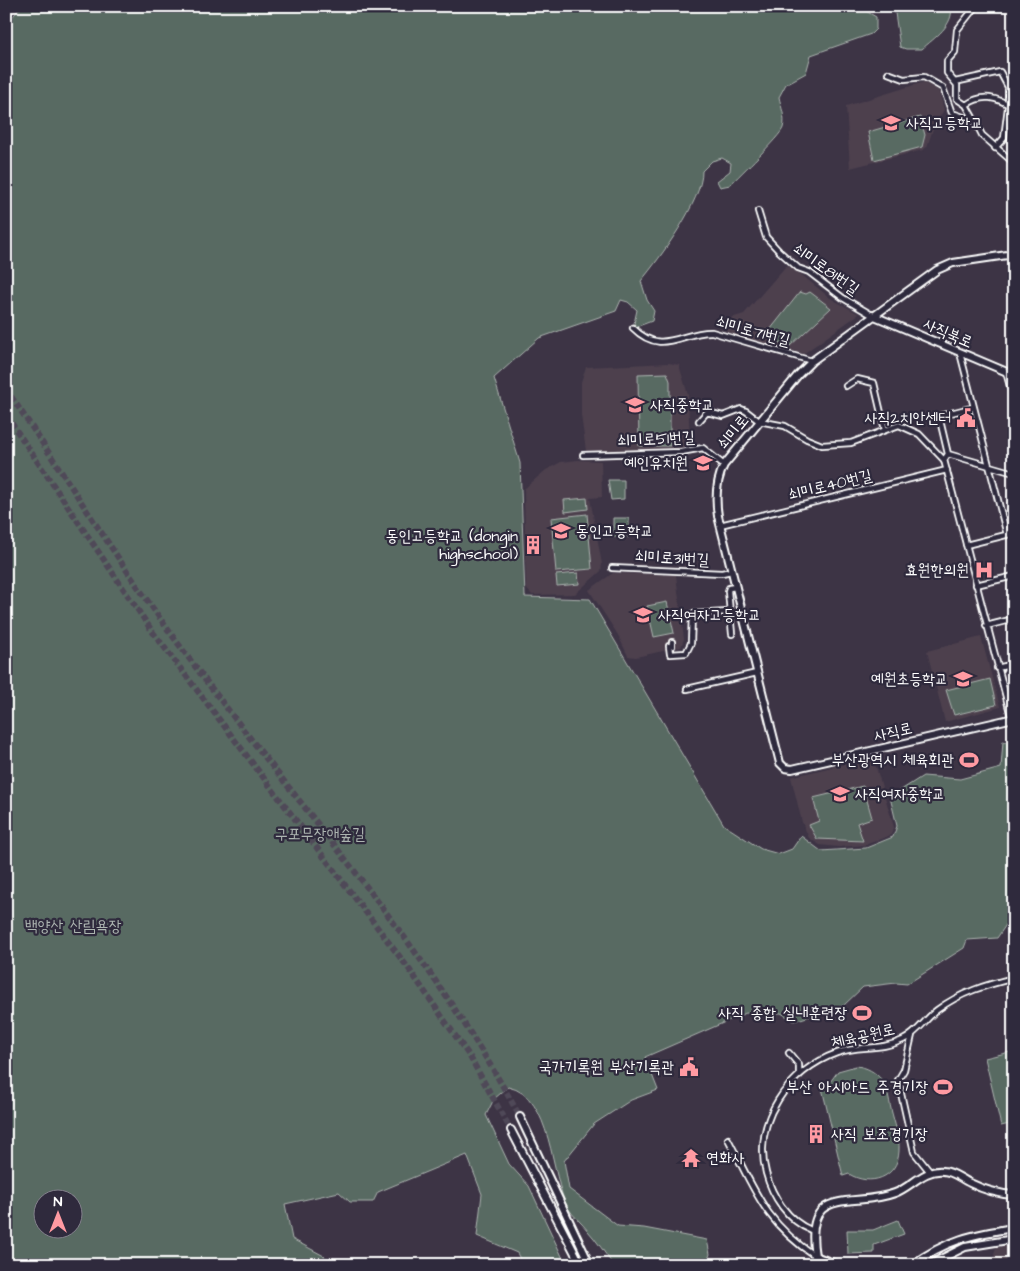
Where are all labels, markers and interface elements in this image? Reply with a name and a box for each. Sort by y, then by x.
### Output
school or university icon: 사직고등학교 [880,112,902,134]
place label: 사직고등학교 [906,112,983,134]
street label: 쇠미로81번길 [788,238,864,300]
street label: 쇠미로71번길 [713,311,793,352]
street label: 사직북로 [920,313,976,353]
school or university icon: 사직중학교 [624,394,646,416]
place label: 사직중학교 [650,394,714,416]
place label: 사직2치안센터 [865,407,951,429]
public building icon: 사직2치안센터 [955,407,977,429]
street label: 쇠미로 [712,410,754,454]
street label: 쇠미로51번길 [617,426,696,452]
place label: 예인유치원 [624,452,688,474]
school or university icon: 예인유치원 [692,452,714,474]
street label: 쇠미로40번길 [786,464,874,506]
school or university icon: 동인고등학교 [550,520,572,542]
place label: 동인고등학교 [576,520,653,542]
place label: 동인고등학교 (dongin highschool) [386,525,518,566]
building icon: 동인고등학교 (dongin highschool) [522,534,544,556]
street label: 쇠미로31번길 [634,545,710,571]
place label: 효원한의원 [905,559,969,581]
hospital icon: 효원한의원 [973,559,995,581]
school or university icon: 사직여자고등학교 [632,604,654,626]
place label: 사직여자고등학교 [658,604,761,626]
place label: 예원초등학교 [871,668,948,690]
school or university icon: 예원초등학교 [952,668,974,690]
street label: 사직로 [872,717,914,747]
place label: 부산광역시 체육회관 [832,749,954,771]
sports icon: 부산광역시 체육회관 [958,749,980,771]
school or university icon: 사직여자중학교 [829,783,851,805]
place label: 사직여자중학교 [855,783,945,805]
park label: 구포무장애숲길 [275,823,365,845]
park label: 백양산 산림욕장 [25,915,121,937]
place label: 사직 종합 실내훈련장 [718,1002,847,1024]
sports icon: 사직 종합 실내훈련장 [851,1002,873,1024]
street label: 체육공원로 [829,1018,897,1054]
place label: 국가기록원 부산기록관 [539,1056,674,1078]
public building icon: 국가기록원 부산기록관 [678,1056,700,1078]
place label: 부산 아시아드 주경기장 [786,1076,928,1098]
sports icon: 부산 아시아드 주경기장 [932,1076,954,1098]
building icon: 사직 보조경기장 [805,1123,827,1145]
place label: 사직 보조경기장 [831,1123,928,1145]
temple icon: 연화사 [680,1147,702,1169]
place label: 연화사 [706,1147,745,1169]
north arrow [32,1188,82,1238]
text: N [54,1192,63,1212]

